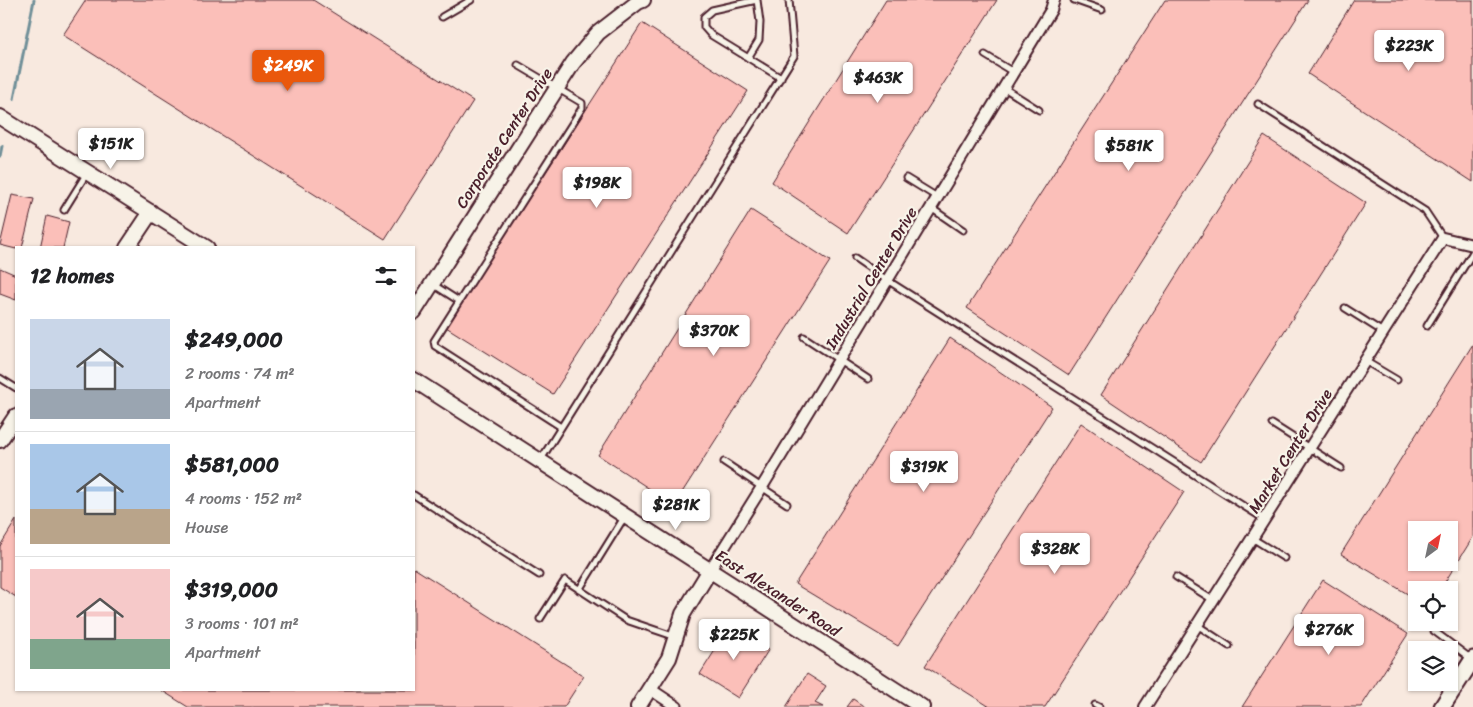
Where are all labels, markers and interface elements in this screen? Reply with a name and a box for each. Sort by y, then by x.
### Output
pin: $223K [1374,30,1444,72]
text: $223K [1385,31,1433,60]
pin: $249K [253,49,323,92]
text: $249K [263,51,313,80]
street label: Corporate Center Drive [447,62,561,214]
pin: $463K [843,62,913,104]
text: $463K [854,63,902,92]
pin: $151K [76,128,146,170]
text: $151K [89,129,133,158]
pin: $581K [1094,130,1164,172]
text: $581K [1106,131,1152,160]
pin: $198K [562,166,632,209]
text: $198K [574,168,620,197]
street label: Industrial Center Drive [816,201,925,356]
text: 12 homes [30,257,114,295]
icon: filters [372,262,400,290]
pin: $370K [679,314,749,357]
text: $370K [690,316,738,345]
text: $249,000 [185,321,283,359]
icon: home [70,339,130,399]
text: 2 rooms · 74 m² [185,359,295,388]
street label: Market Center Drive [1240,382,1340,519]
text: Apartment [185,388,261,417]
text: $581,000 [185,446,279,484]
pin: $319K [889,450,959,493]
text: $319K [901,452,947,481]
icon: home [70,464,130,524]
text: 4 rooms · 152 m² [185,484,302,513]
pin: $281K [641,488,711,531]
text: $281K [653,490,699,519]
text: House [185,513,228,542]
north arrow [1408,521,1458,571]
map controls [1408,521,1458,691]
pin: $328K [1020,532,1090,575]
text: $328K [1031,534,1079,563]
street label: East Alexander Road [709,541,848,646]
text: $319,000 [185,571,278,609]
button: locate [1408,581,1458,631]
icon: home [70,589,130,649]
text: 3 rooms · 101 m² [185,609,299,638]
pin: $276K [1294,614,1364,656]
text: $276K [1305,615,1353,644]
pin: $225K [699,618,769,661]
text: $225K [710,620,758,649]
text: Apartment [185,638,261,667]
button: layers [1408,641,1458,691]

